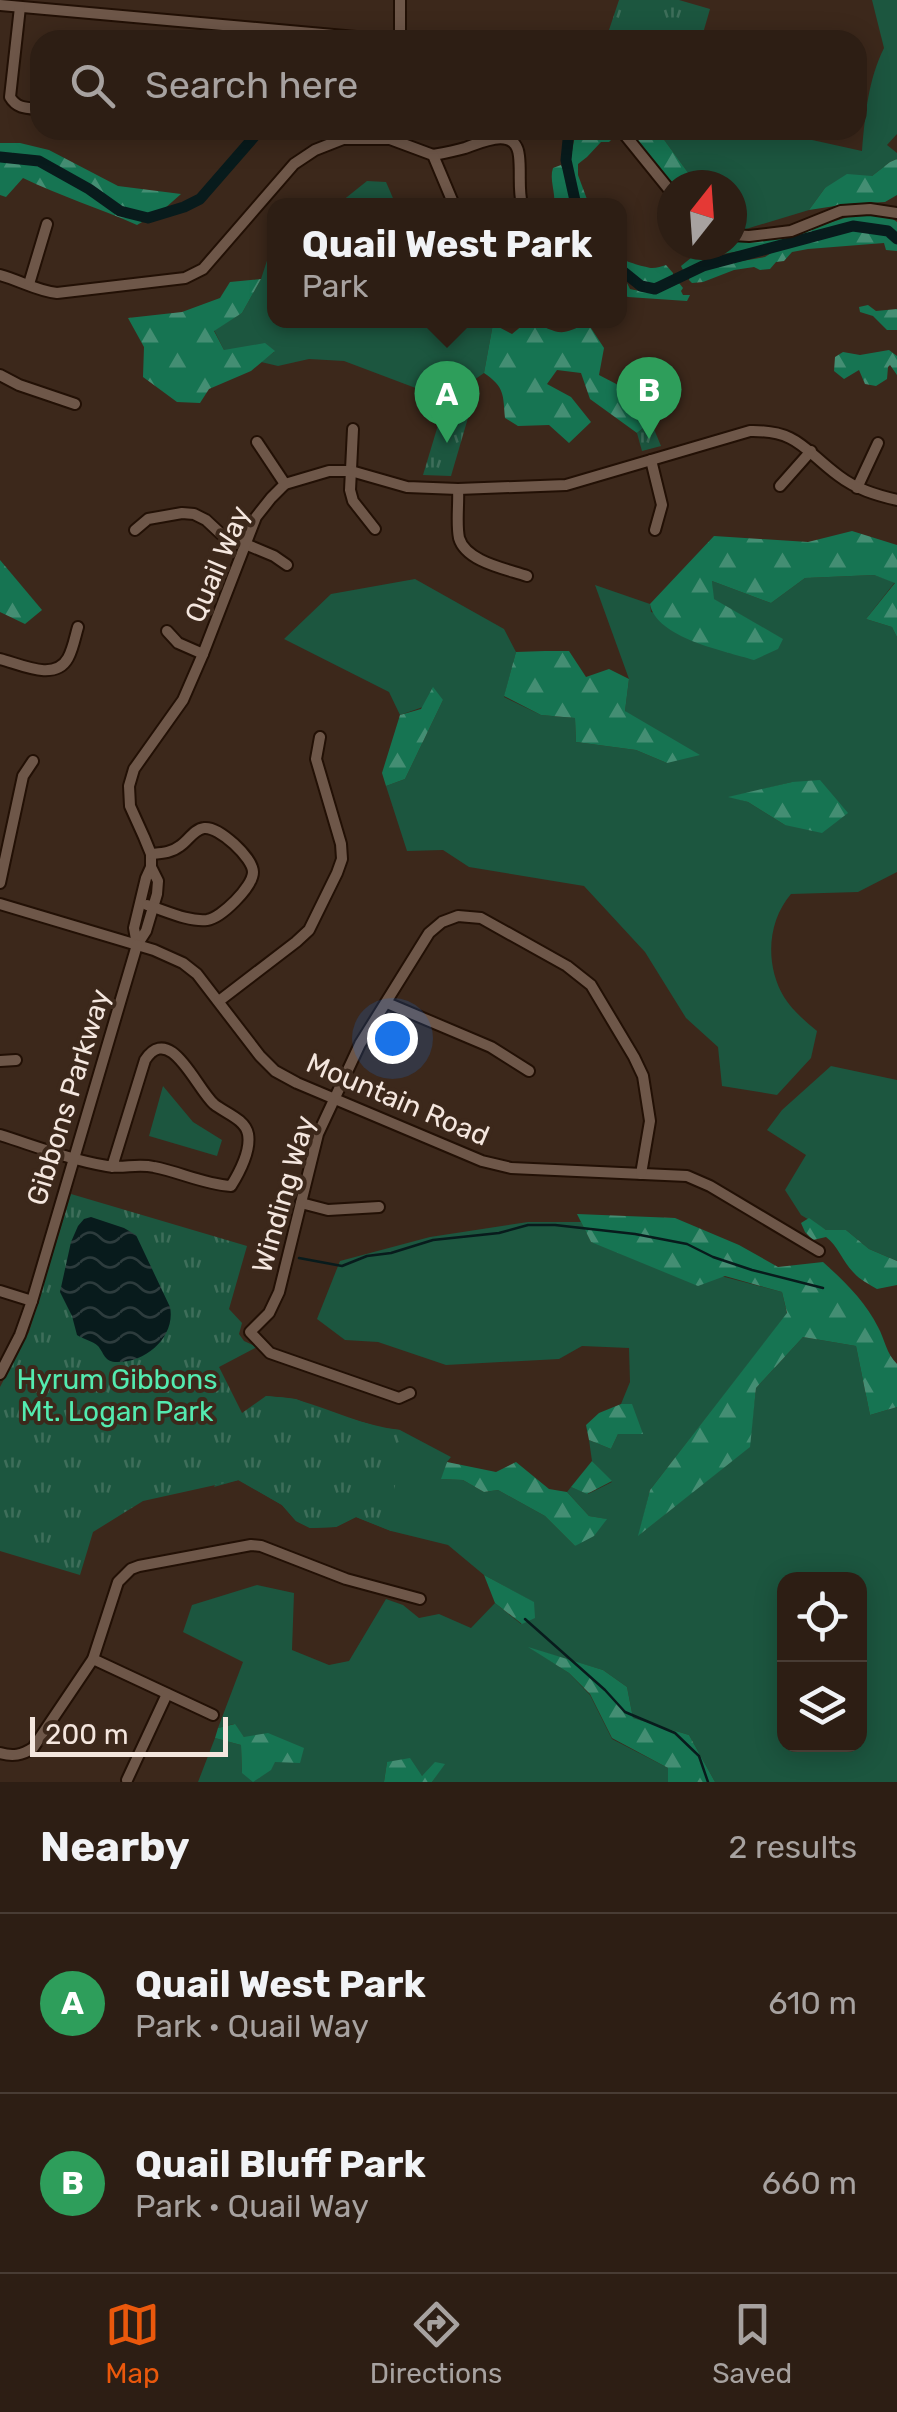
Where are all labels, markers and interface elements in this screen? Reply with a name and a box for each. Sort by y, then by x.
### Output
search box [30,30,867,140]
icon: search [65,58,120,113]
text: Search here [145,62,358,108]
north arrow [657,170,747,260]
popup [267,198,627,328]
text: Quail West Park [302,221,592,267]
text: Park [302,267,368,305]
pin: B [616,356,682,439]
pin: A [414,360,480,443]
street label: Quail Way [178,501,257,628]
street label: Gibbons Parkway [20,985,117,1209]
your location [367,1013,418,1064]
street label: Mountain Road [301,1046,494,1153]
street label: Winding Way [245,1112,322,1277]
park label: Hyrum Gibbons Mt. Logan Park [16,1363,218,1428]
map controls [777,1572,867,1752]
button: locate [777,1572,867,1662]
button: layers [777,1662,867,1752]
scale bar [30,1712,228,1756]
text: 200 m [45,1718,129,1751]
text: Nearby [40,1822,190,1872]
text: 2 results [728,1828,857,1866]
text: Quail West Park [135,1961,426,2007]
text: A [61,1984,84,2022]
text: 610 m [768,1984,857,2022]
text: Park · Quail Way [135,2007,369,2045]
text: Quail Bluff Park [135,2141,426,2187]
text: B [61,2164,84,2202]
text: 660 m [762,2164,857,2202]
text: Park · Quail Way [135,2187,369,2225]
tab: Map [105,2297,160,2390]
tab: Directions [370,2297,502,2390]
tab: Saved [712,2297,792,2390]

